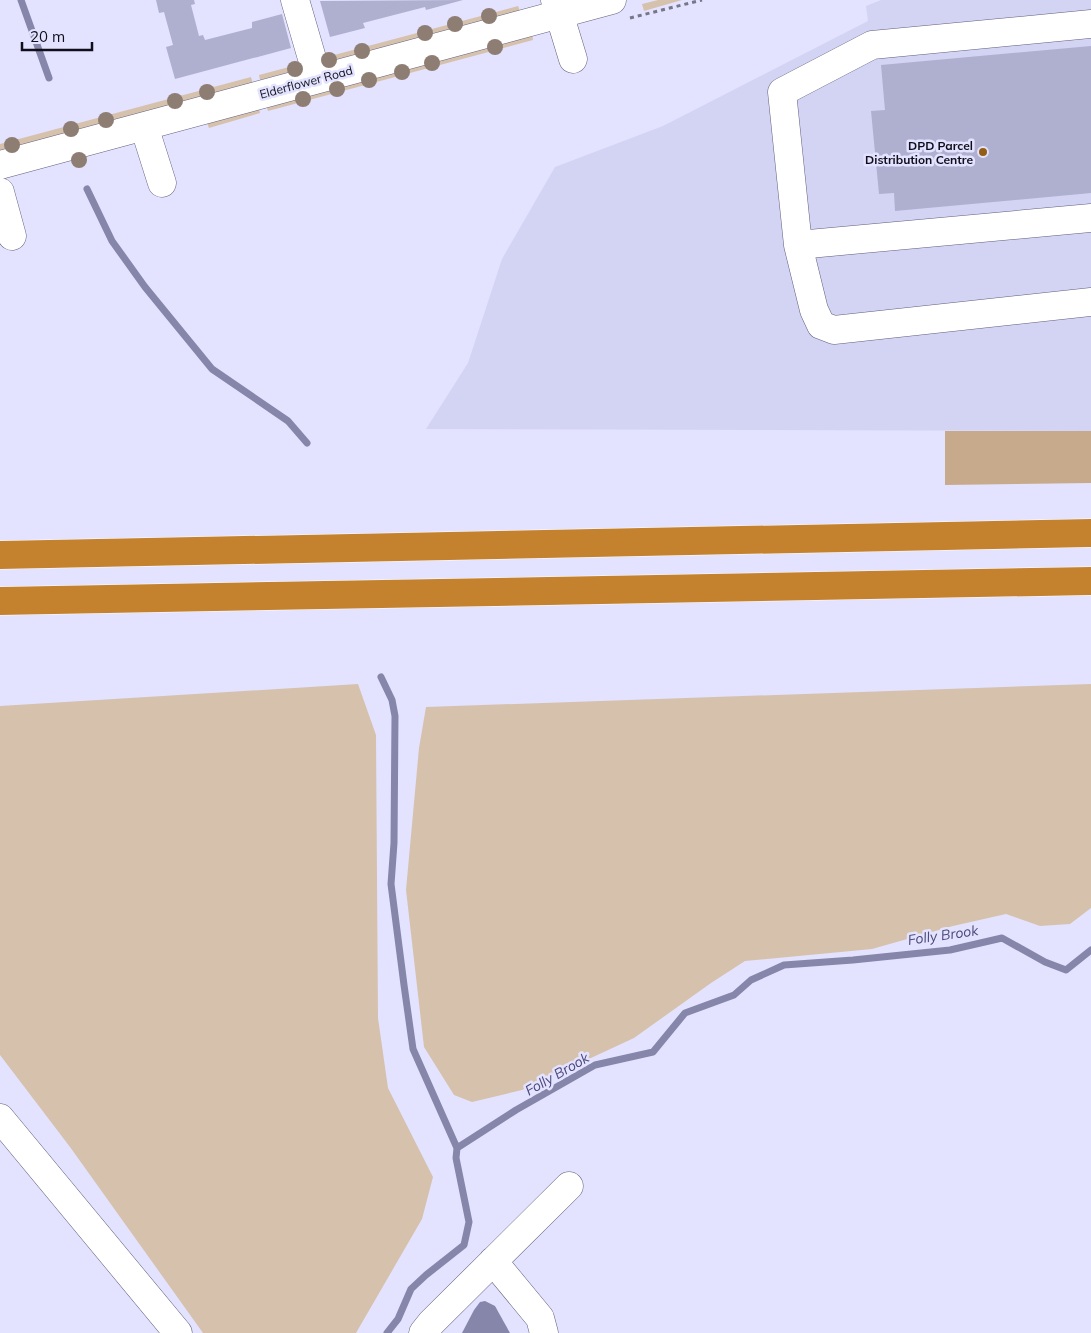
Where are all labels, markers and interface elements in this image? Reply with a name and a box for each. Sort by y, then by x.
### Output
scale bar [22,20,92,52]
text: 20 m [30,27,65,46]
street label: Elderflower Road [258,62,354,102]
place label: DPD Parcel Distribution Centre [865,138,973,167]
marker: DPD Parcel Distribution Centre [977,146,989,158]
water label: Folly Brook [907,921,980,949]
water label: Folly Brook [522,1048,593,1100]

